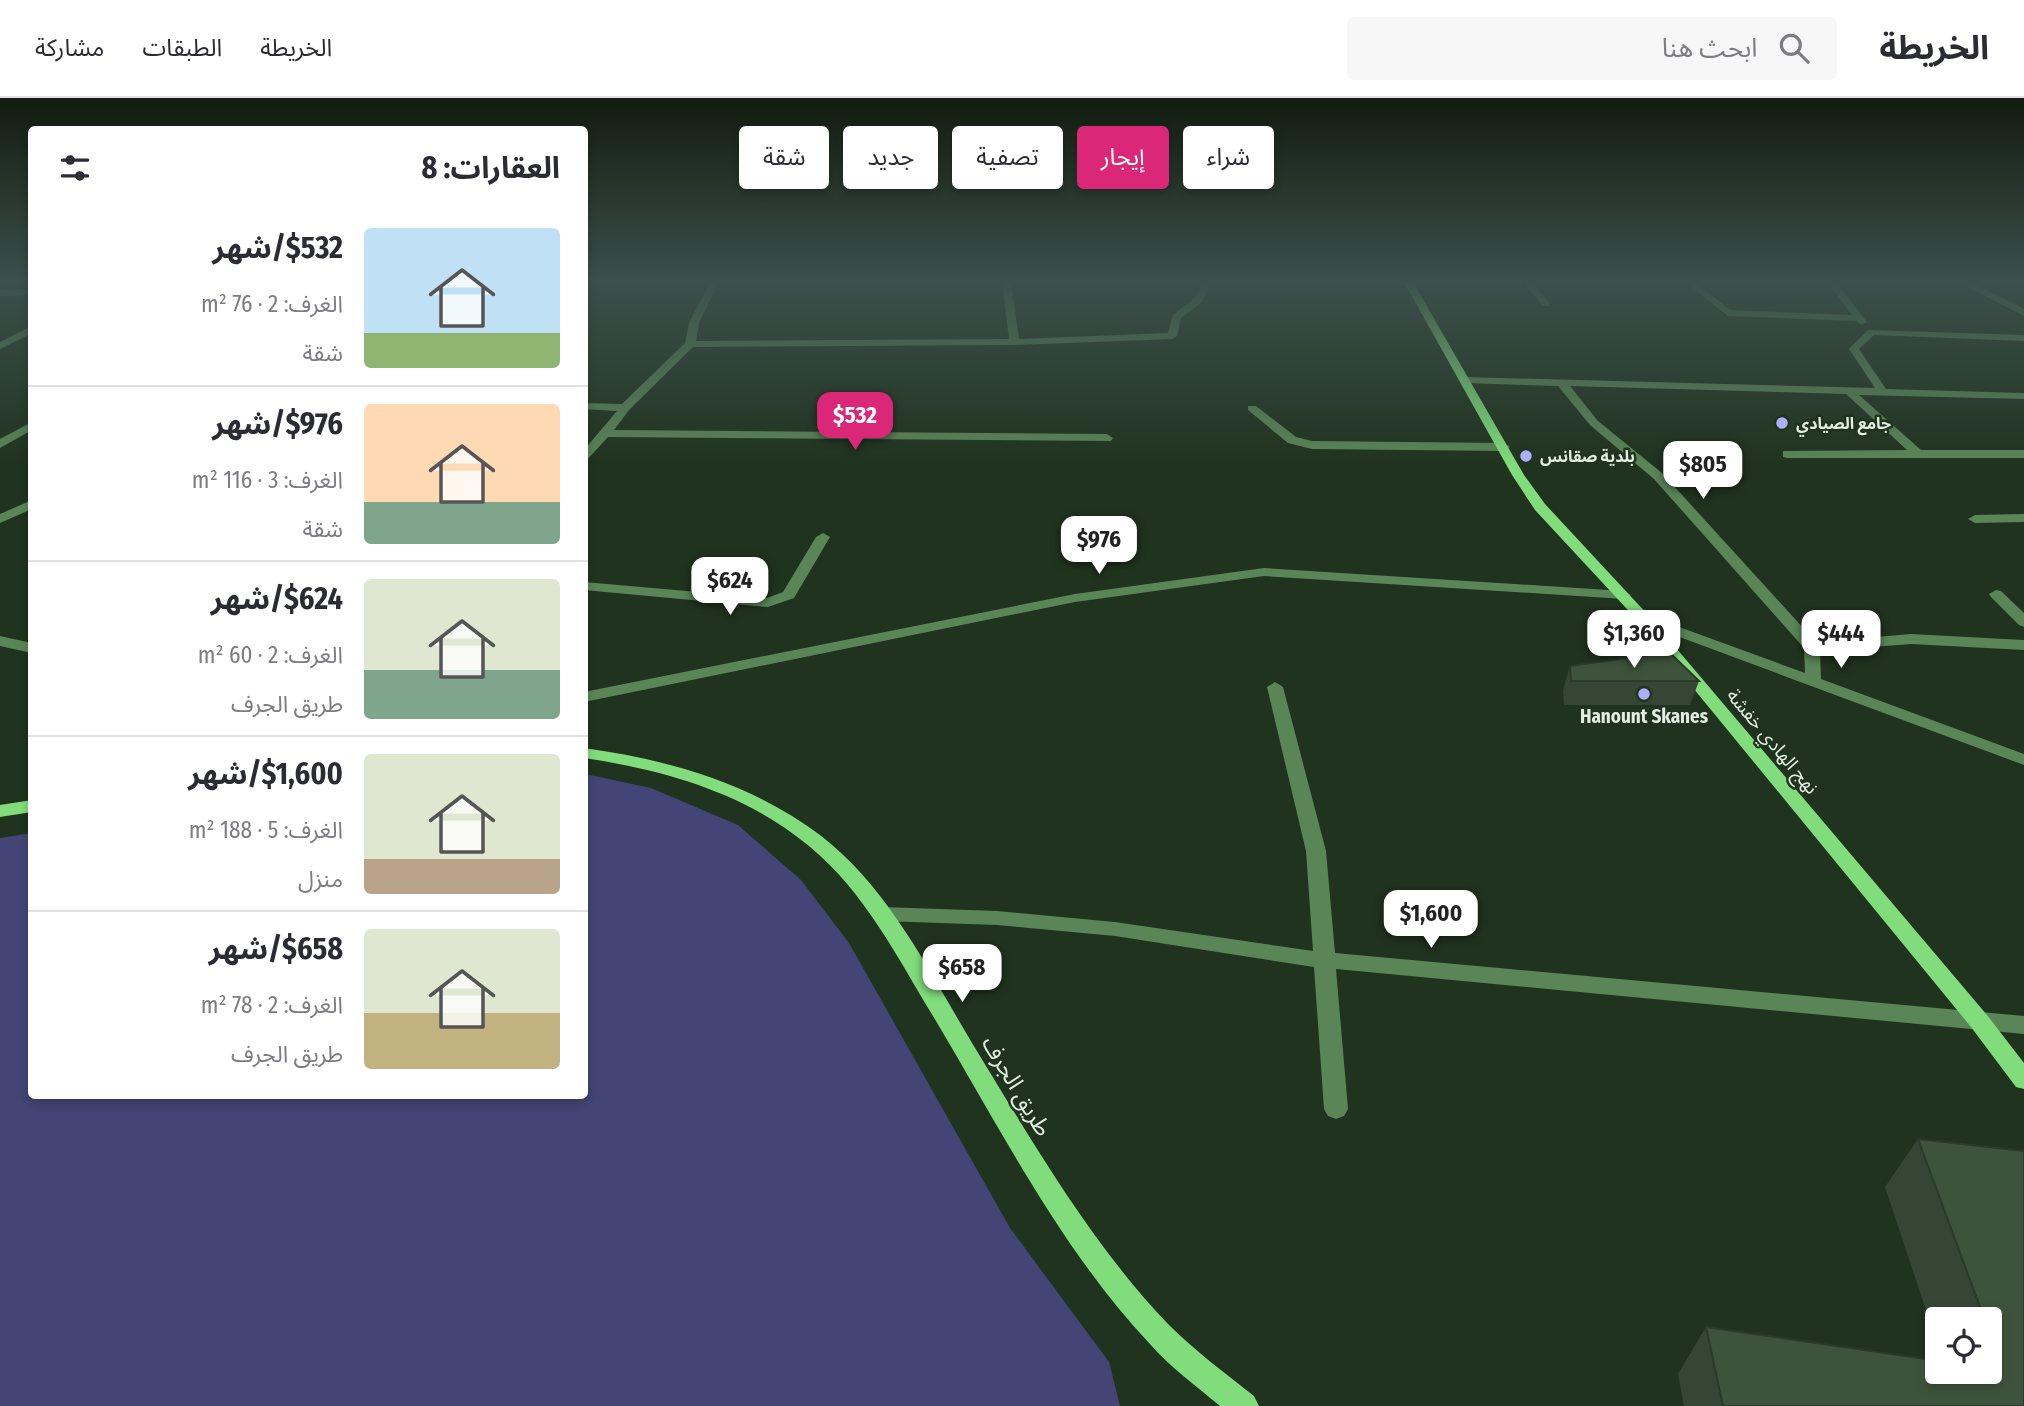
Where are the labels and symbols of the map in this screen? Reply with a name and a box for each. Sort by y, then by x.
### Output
pin: $532 [814,392,896,452]
place label: جامع الصيادي [1796,414,1891,437]
marker: جامع الصيادي [1774,415,1790,431]
pin: $805 [1662,442,1744,501]
place label: بلدية صقانس [1540,447,1635,466]
marker: بلدية صقانس [1518,448,1534,464]
pin: $976 [1058,517,1140,576]
pin: $624 [689,558,771,617]
pin: $1,360 [1577,610,1691,670]
pin: $444 [1800,610,1882,670]
street label: نهج الهادي خفشة [1719,684,1823,801]
marker: Hanount Skanes [1636,686,1652,702]
place label: Hanount Skanes [1580,705,1709,728]
pin: $1,600 [1374,890,1488,950]
pin: $658 [921,944,1003,1004]
street label: طريق الجرف [976,1031,1058,1141]

